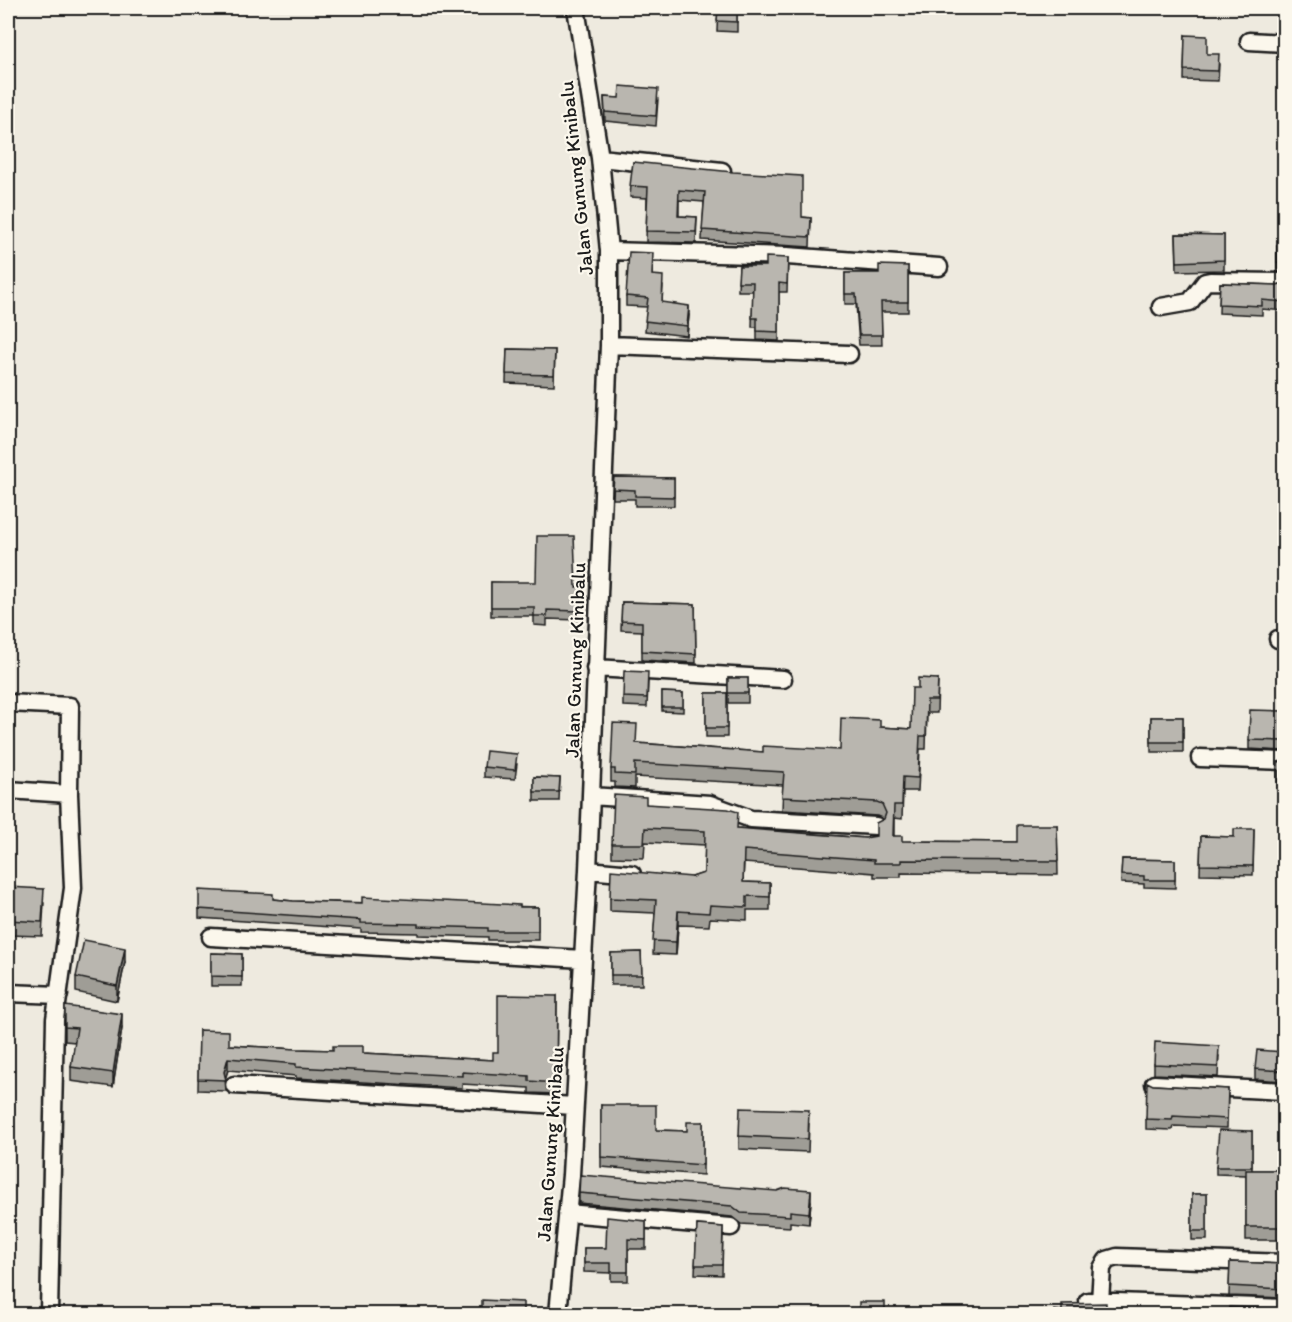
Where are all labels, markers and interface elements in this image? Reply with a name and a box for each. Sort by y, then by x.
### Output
street label: Jalan Gunung Kinibalu [554,79,598,276]
street label: Jalan Gunung Kinibalu [560,562,590,758]
street label: Jalan Gunung Kinibalu [531,1046,569,1242]

